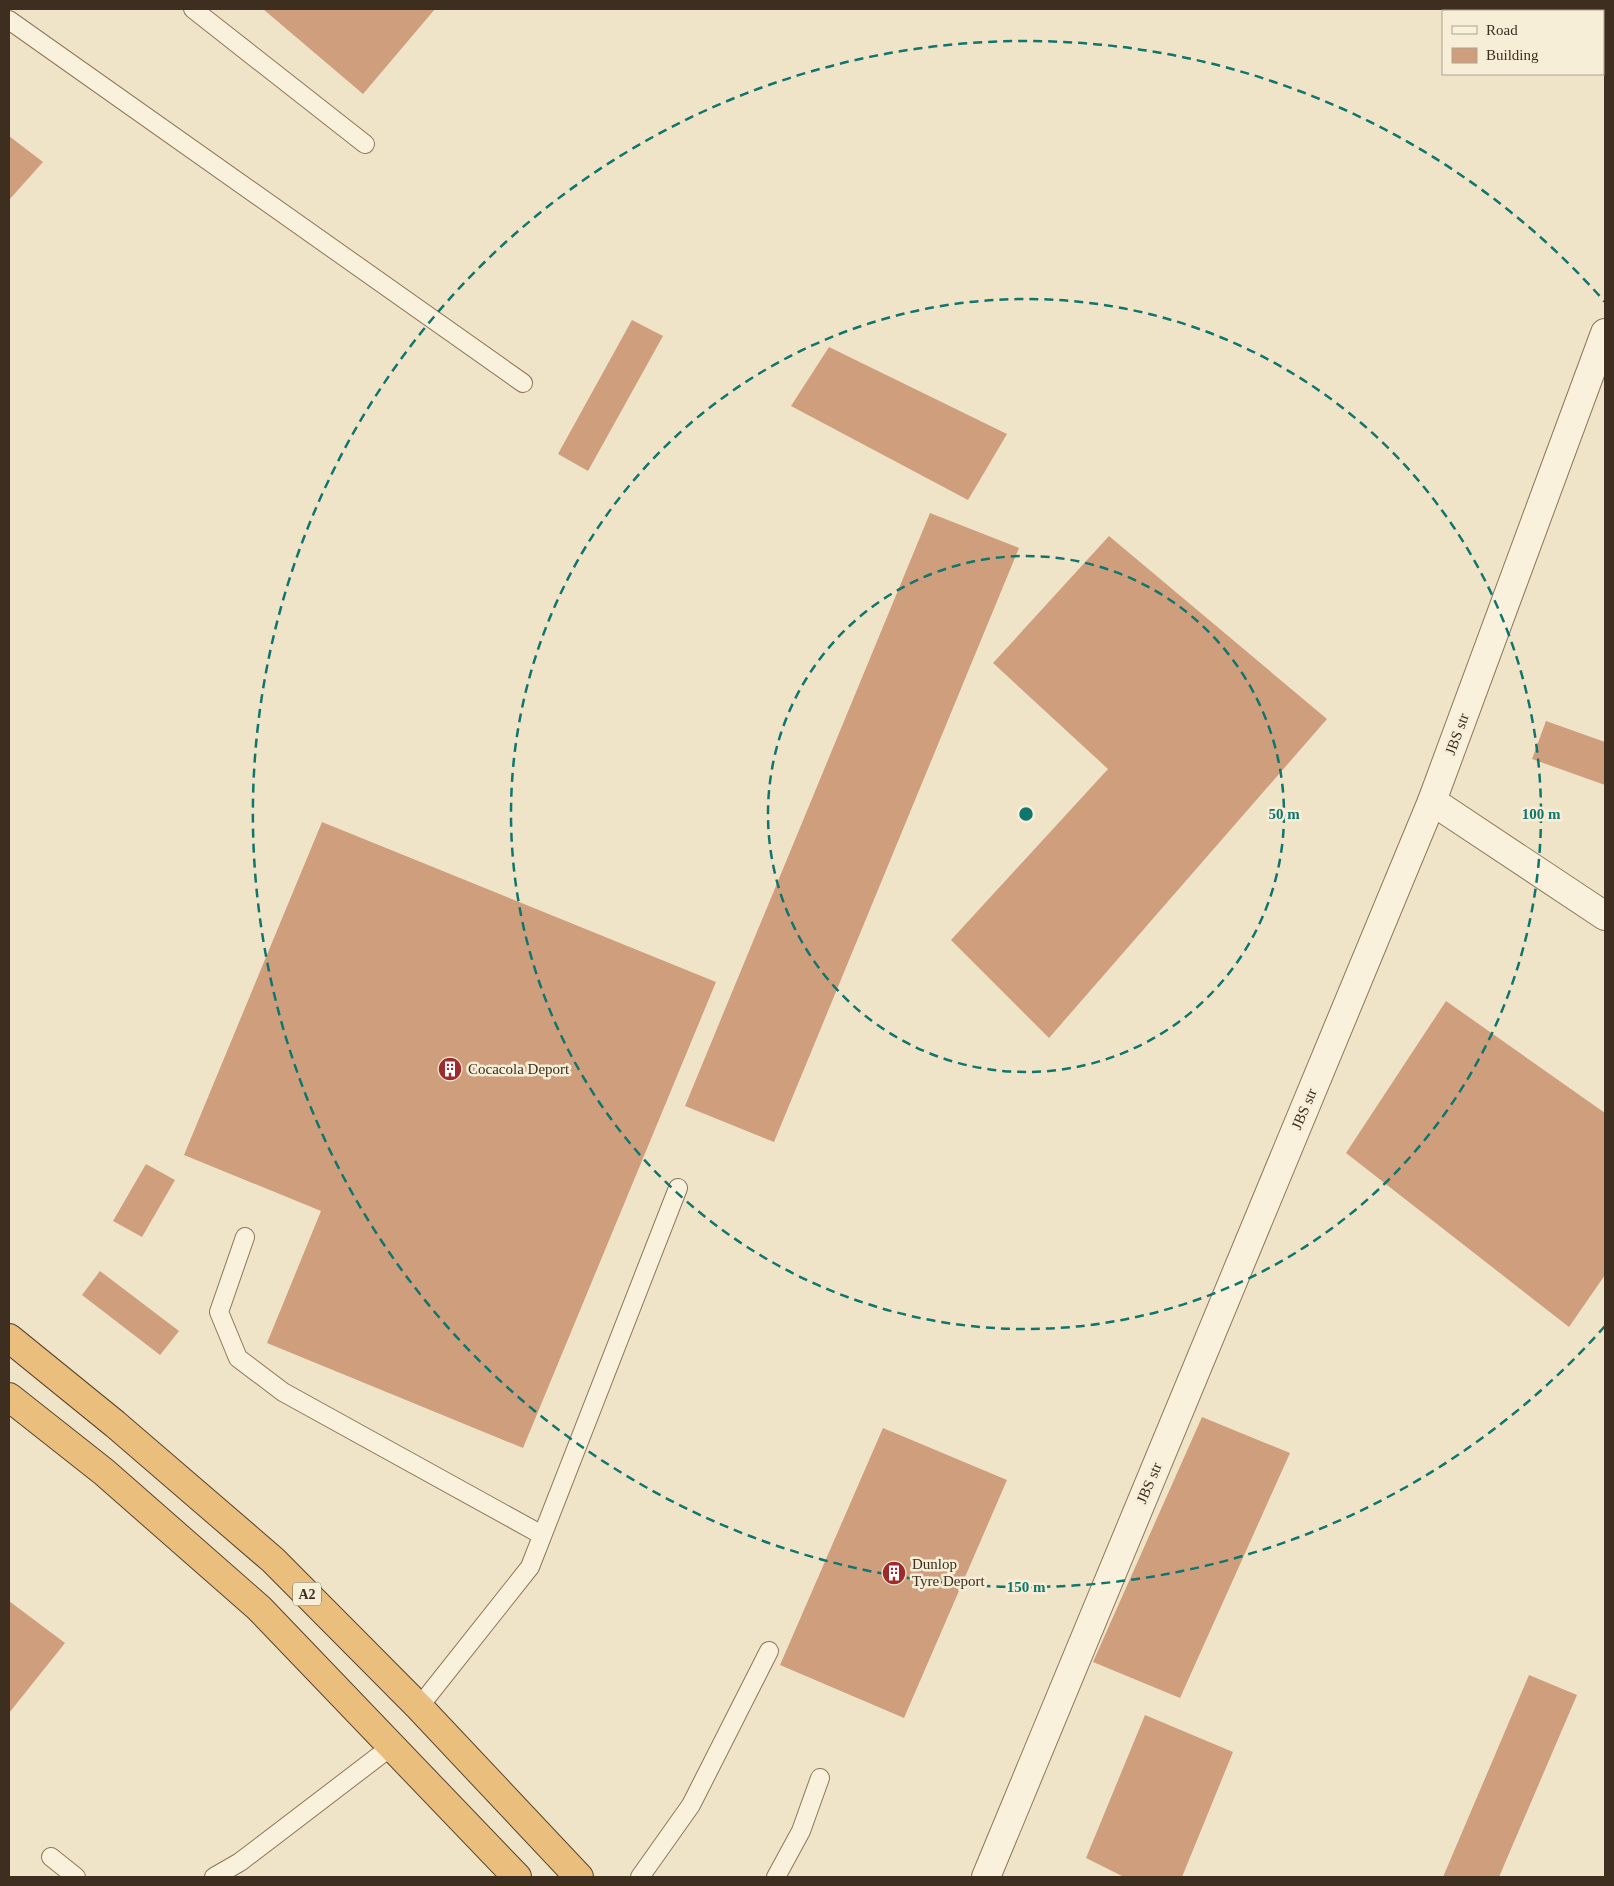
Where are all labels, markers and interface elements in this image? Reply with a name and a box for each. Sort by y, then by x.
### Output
legend [1442,10,1604,75]
text: Road [1486,22,1518,38]
text: Building [1486,47,1539,63]
street label: JBS str [1442,711,1472,757]
centre of rings [1017,805,1035,823]
text: 50 m [1268,806,1300,822]
text: 100 m [1522,806,1561,822]
building icon: Cocacola Deport [437,1056,463,1082]
place label: Cocacola Deport [468,1061,570,1077]
street label: JBS str [1288,1086,1320,1132]
street label: JBS str [1133,1460,1165,1506]
place label: Dunlop Tyre Deport [912,1556,986,1589]
building icon: Dunlop Tyre Deport [881,1560,907,1586]
text: 150 m [1007,1579,1046,1595]
road number: A2 [293,1582,321,1606]

